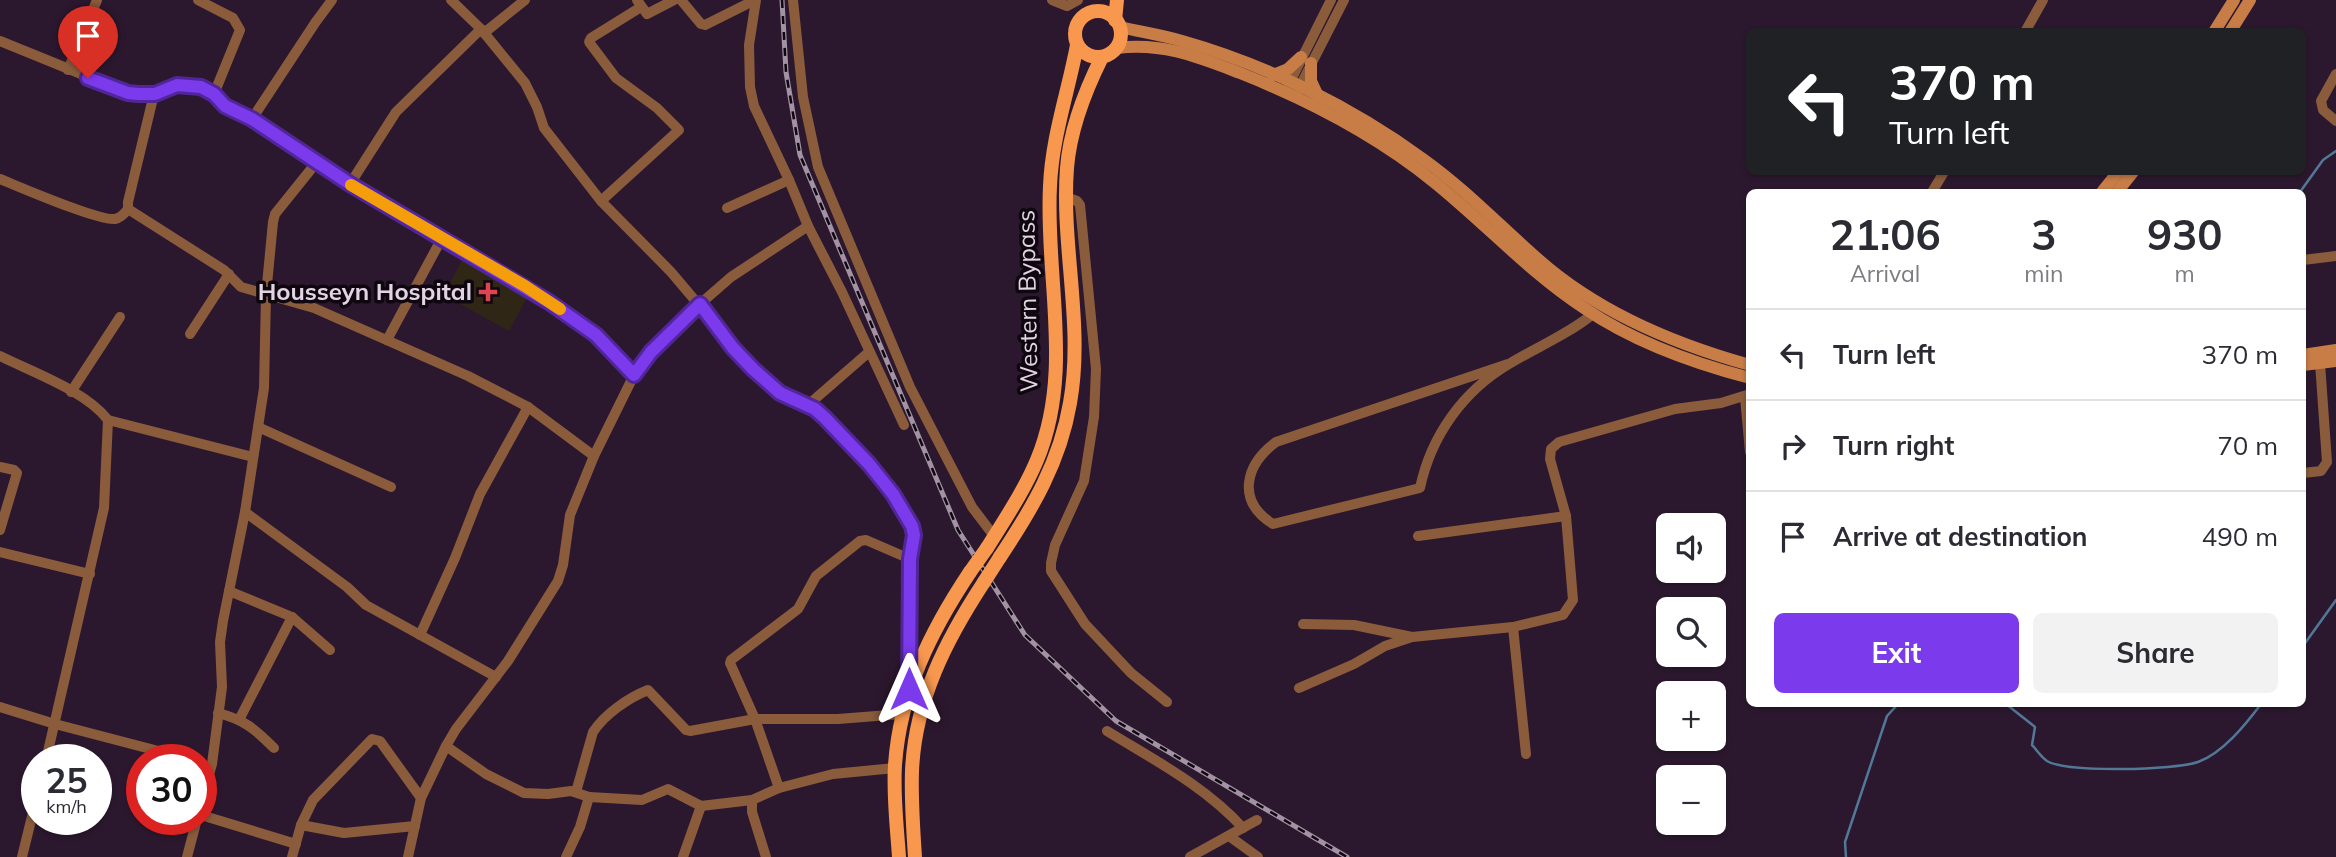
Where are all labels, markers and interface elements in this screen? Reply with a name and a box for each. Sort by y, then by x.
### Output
pin [58,6,118,78]
icon: arrive [69,17,107,55]
text: 370 m [1889,51,2035,112]
icon: left [1774,56,1865,147]
text: Turn left [1889,112,2009,152]
text: 21:06 [1830,208,1941,261]
text: 3 [2031,208,2056,261]
text: 930 [2147,208,2222,261]
street label: Western Bypass [1010,210,1044,392]
text: Arrival [1850,259,1920,288]
text: min [2024,259,2063,288]
text: m [2175,259,2195,288]
place label: Housseyn Hospital [258,276,472,306]
marker: Housseyn Hospital [478,282,498,302]
icon: left [1774,336,1812,374]
text: Turn left [1833,338,1935,371]
text: 370 m [2202,338,2278,371]
icon: right [1774,427,1812,465]
text: Turn right [1833,429,1954,462]
text: 70 m [2217,429,2278,462]
map controls [1656,513,1726,835]
button: sound [1656,513,1726,583]
icon: arrive [1774,518,1812,556]
text: Arrive at destination [1833,520,2088,553]
text: 490 m [2202,520,2278,553]
button: search [1656,597,1726,667]
button: Exit [1774,613,2019,693]
button: Share [2033,613,2278,693]
position arrow [872,652,946,726]
button: + [1656,681,1726,751]
speed limit sign: 30 [126,744,217,835]
text: 25 [45,758,88,802]
button: − [1656,765,1726,835]
text: km/h [46,795,87,818]

